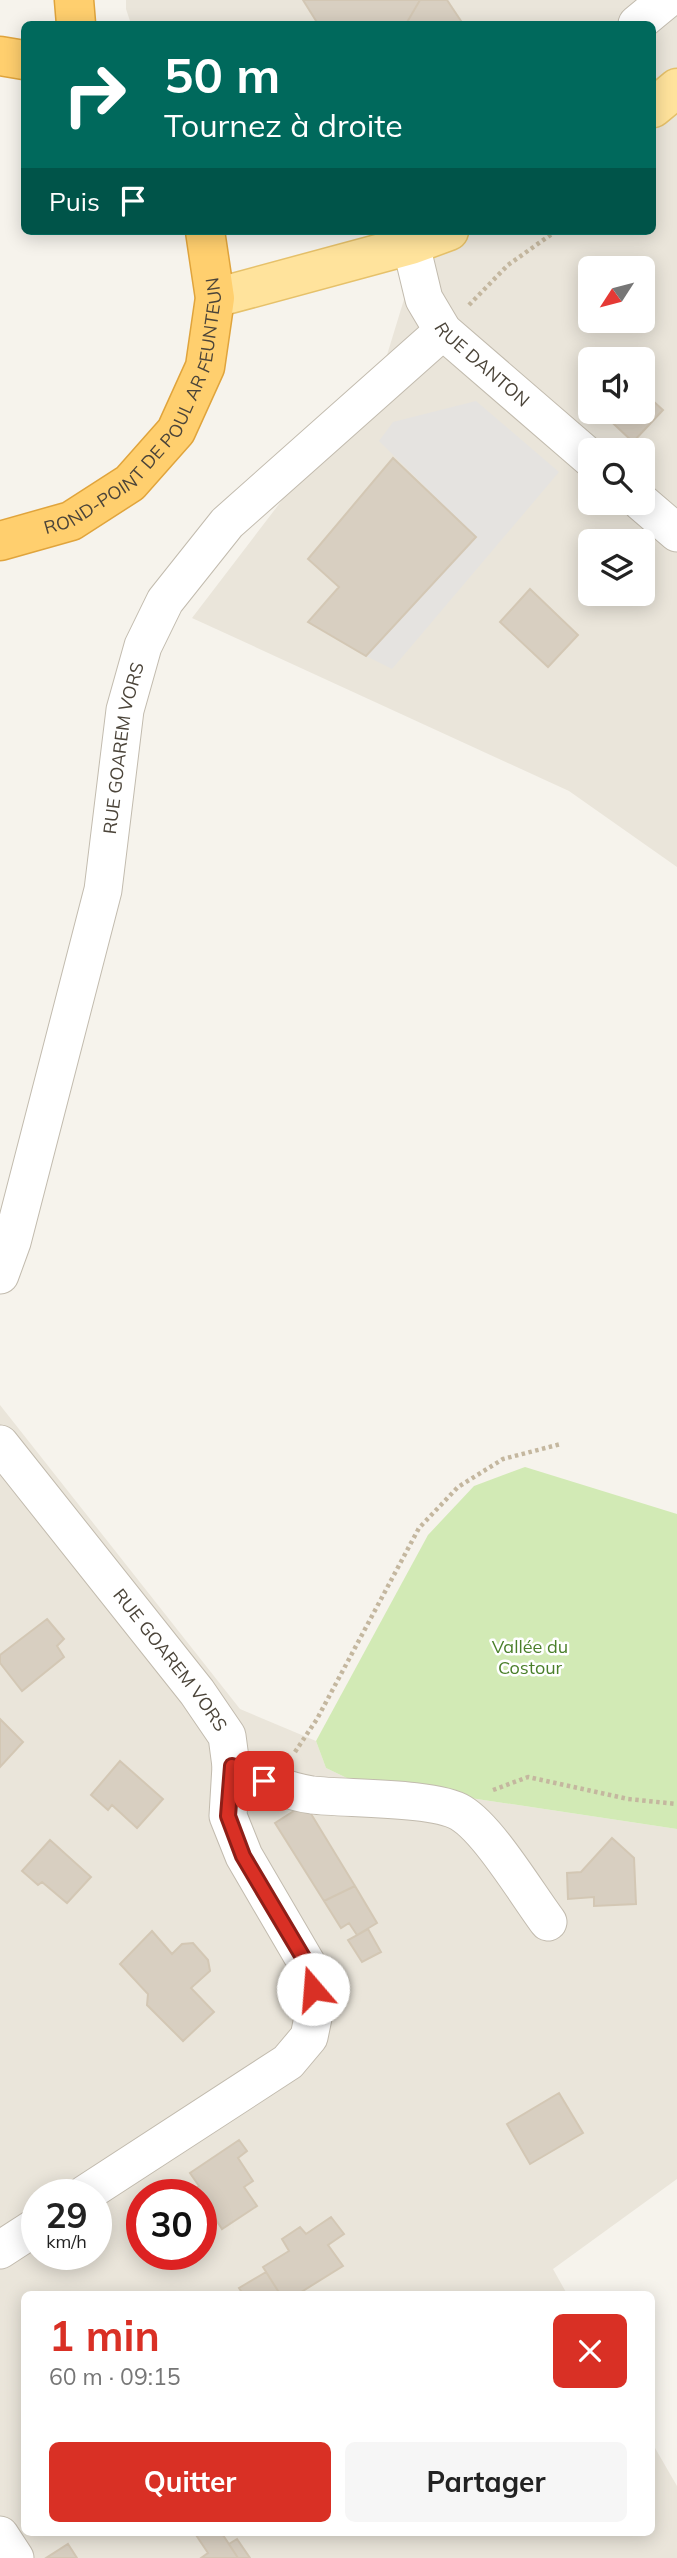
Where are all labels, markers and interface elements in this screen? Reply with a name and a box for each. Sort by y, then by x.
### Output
text: 50 m [164,44,280,105]
icon: right [49,49,140,140]
text: Tournez à droite [164,105,403,145]
icon: arrive [114,182,152,220]
text: Puis [49,185,100,218]
north arrow [578,256,654,332]
map controls [578,256,655,606]
street label: ROND-POINT DE POUL AR FEUNTEUN [41,276,227,539]
street label: RUE DANTON [430,318,534,411]
button: sound [578,347,655,424]
button: search [578,438,655,515]
button: layers [578,529,655,606]
street label: RUE GOAREM VORS [98,660,149,835]
street label: RUE GOAREM VORS [108,1584,232,1736]
park label: Vallée du Costour [492,1635,568,1679]
pin [234,1751,294,1811]
icon: arrive [245,1762,283,1800]
position arrow [276,1952,350,2026]
speed limit sign: 30 [126,2179,217,2270]
text: 29 [45,2193,88,2237]
text: km/h [46,2230,87,2253]
text: 1 min [49,2309,160,2362]
button: close [553,2314,627,2388]
text: 60 m · 09:15 [49,2362,181,2391]
button: Quitter [49,2442,331,2522]
button: Partager [345,2442,627,2522]

